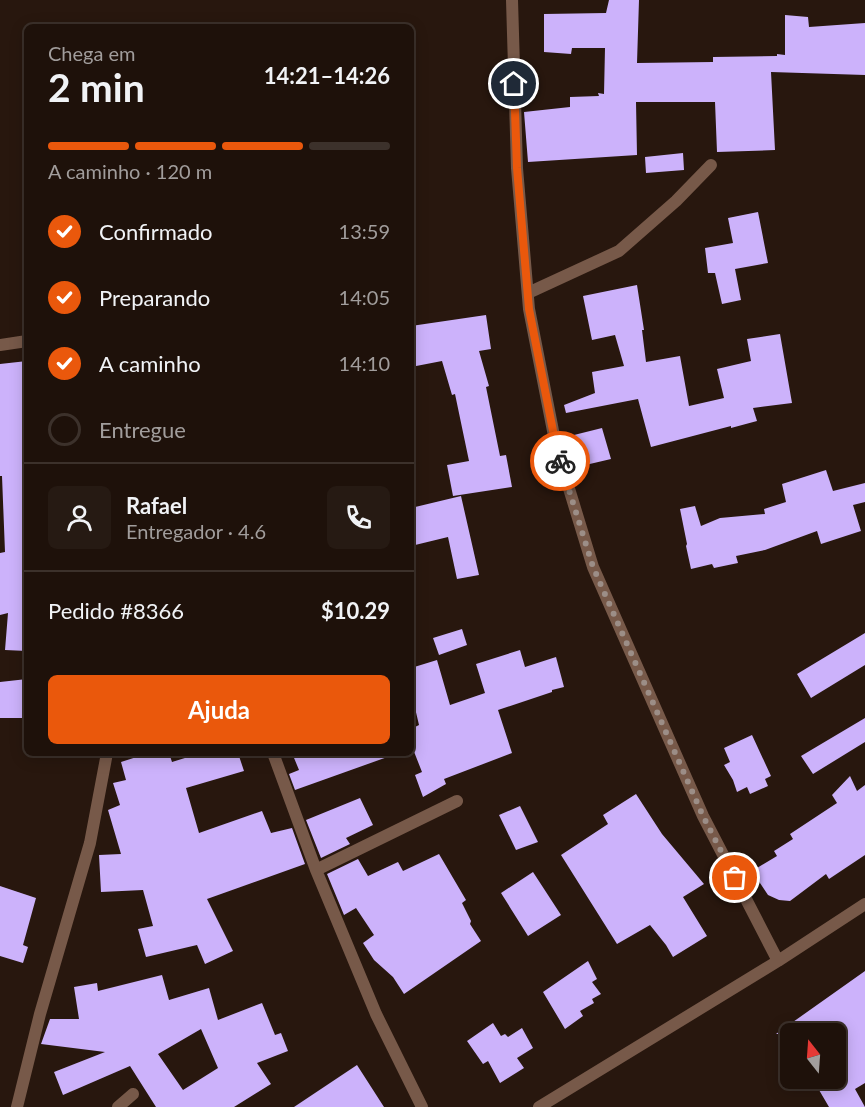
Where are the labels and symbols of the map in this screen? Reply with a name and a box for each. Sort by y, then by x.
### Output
pin [488,58,539,109]
courier [530,431,590,491]
pin [709,852,760,903]
north arrow [780,1023,846,1089]

